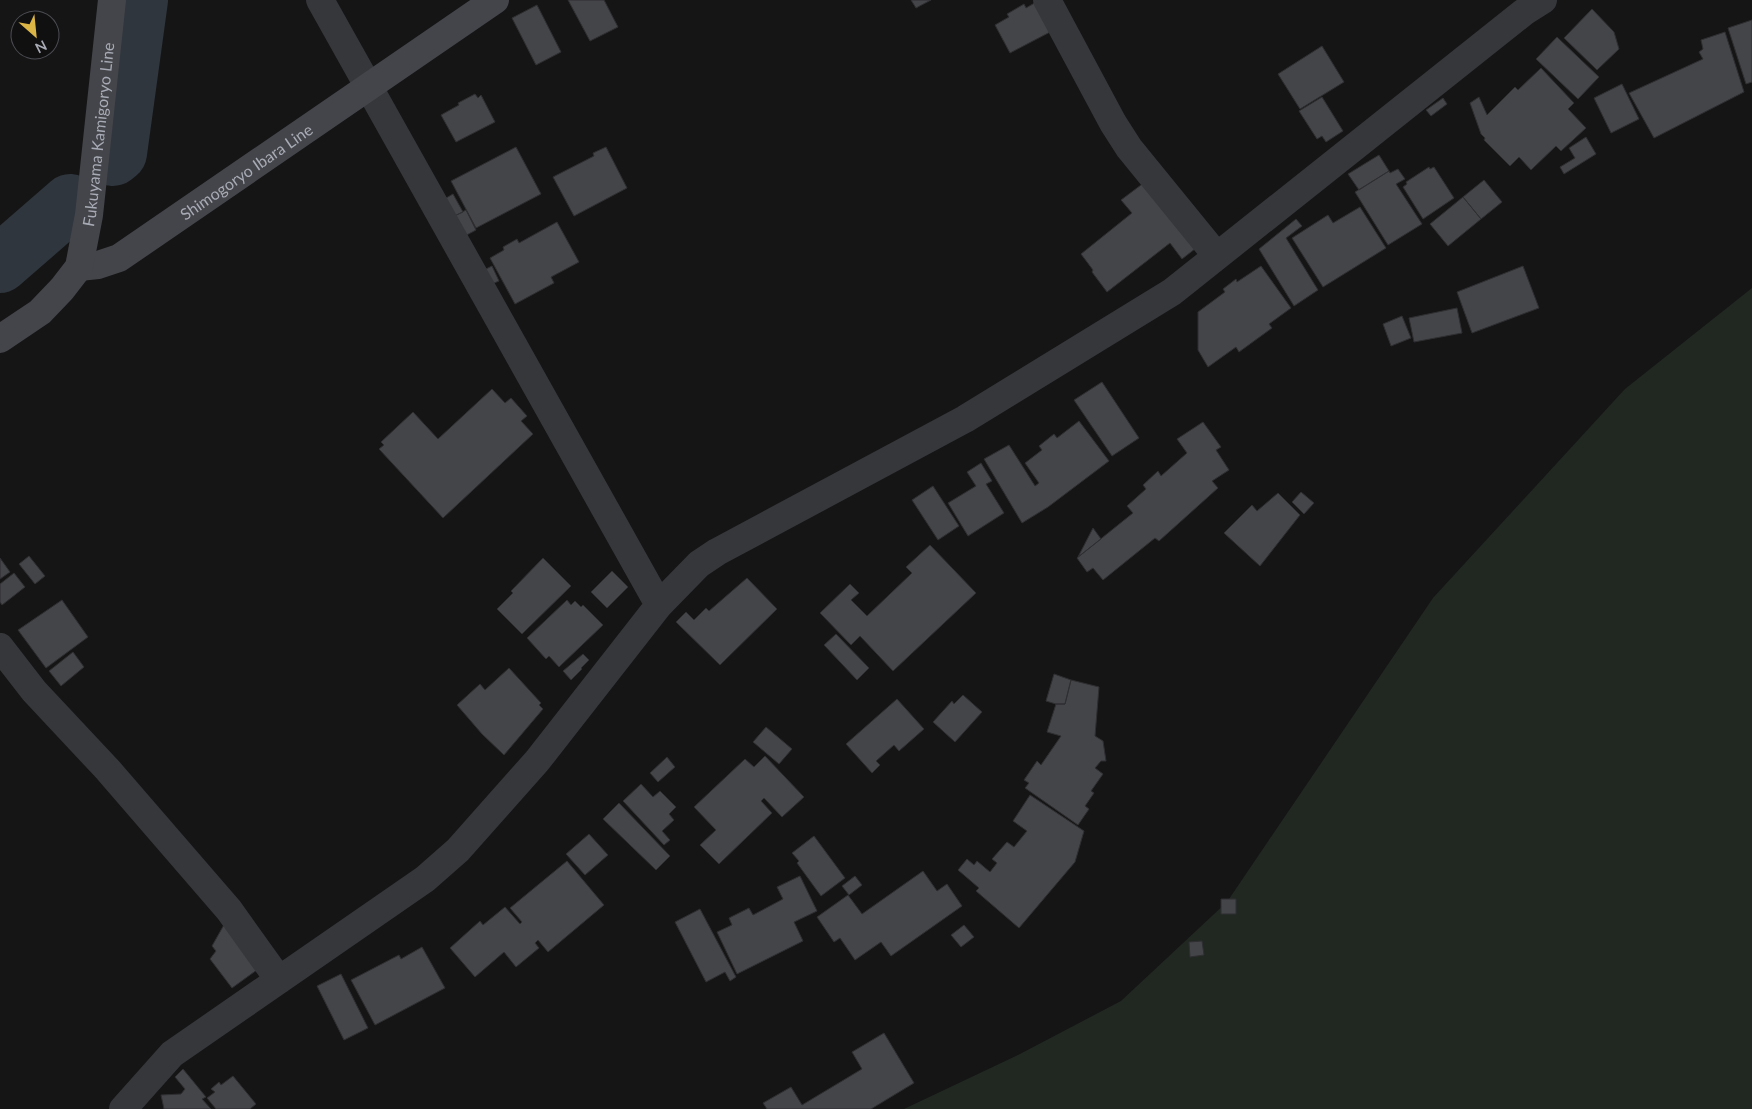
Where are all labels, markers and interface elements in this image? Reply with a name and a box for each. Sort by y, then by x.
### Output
north arrow [10,10,60,60]
text: N [32,37,50,57]
street label: Fukuyama Kamigoryo Line [78,41,117,228]
street label: Shimogoryo Ibara Line [176,119,316,223]

